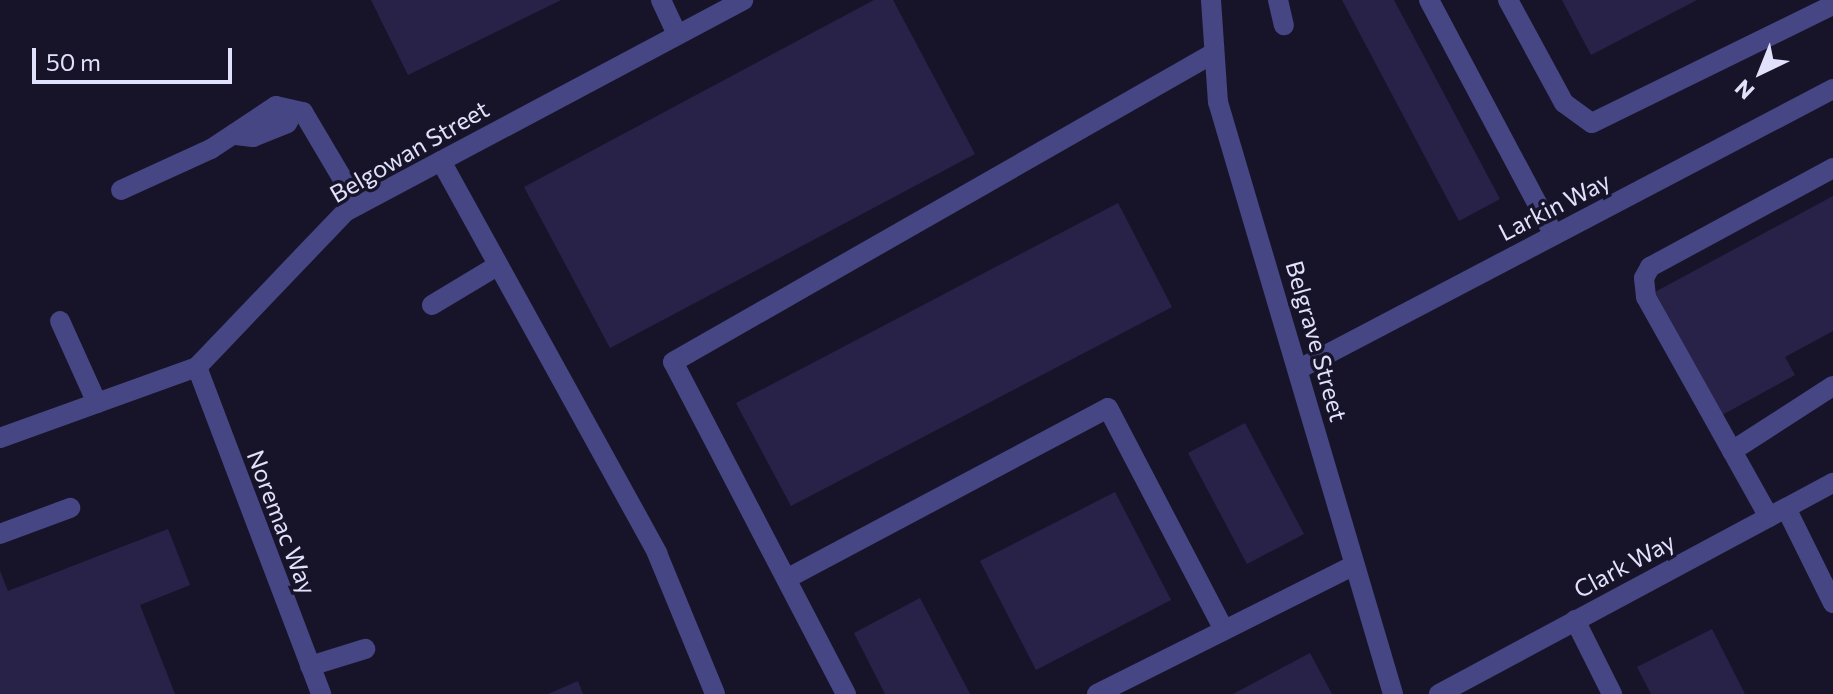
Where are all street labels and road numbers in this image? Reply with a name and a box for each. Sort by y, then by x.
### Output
street label: Belgowan Street [324,94,494,208]
street label: Larkin Way [1493,166,1615,246]
street label: Belgrave Street [1280,257,1354,425]
street label: Noremac Way [241,446,323,598]
street label: Clark Way [1569,526,1679,604]

